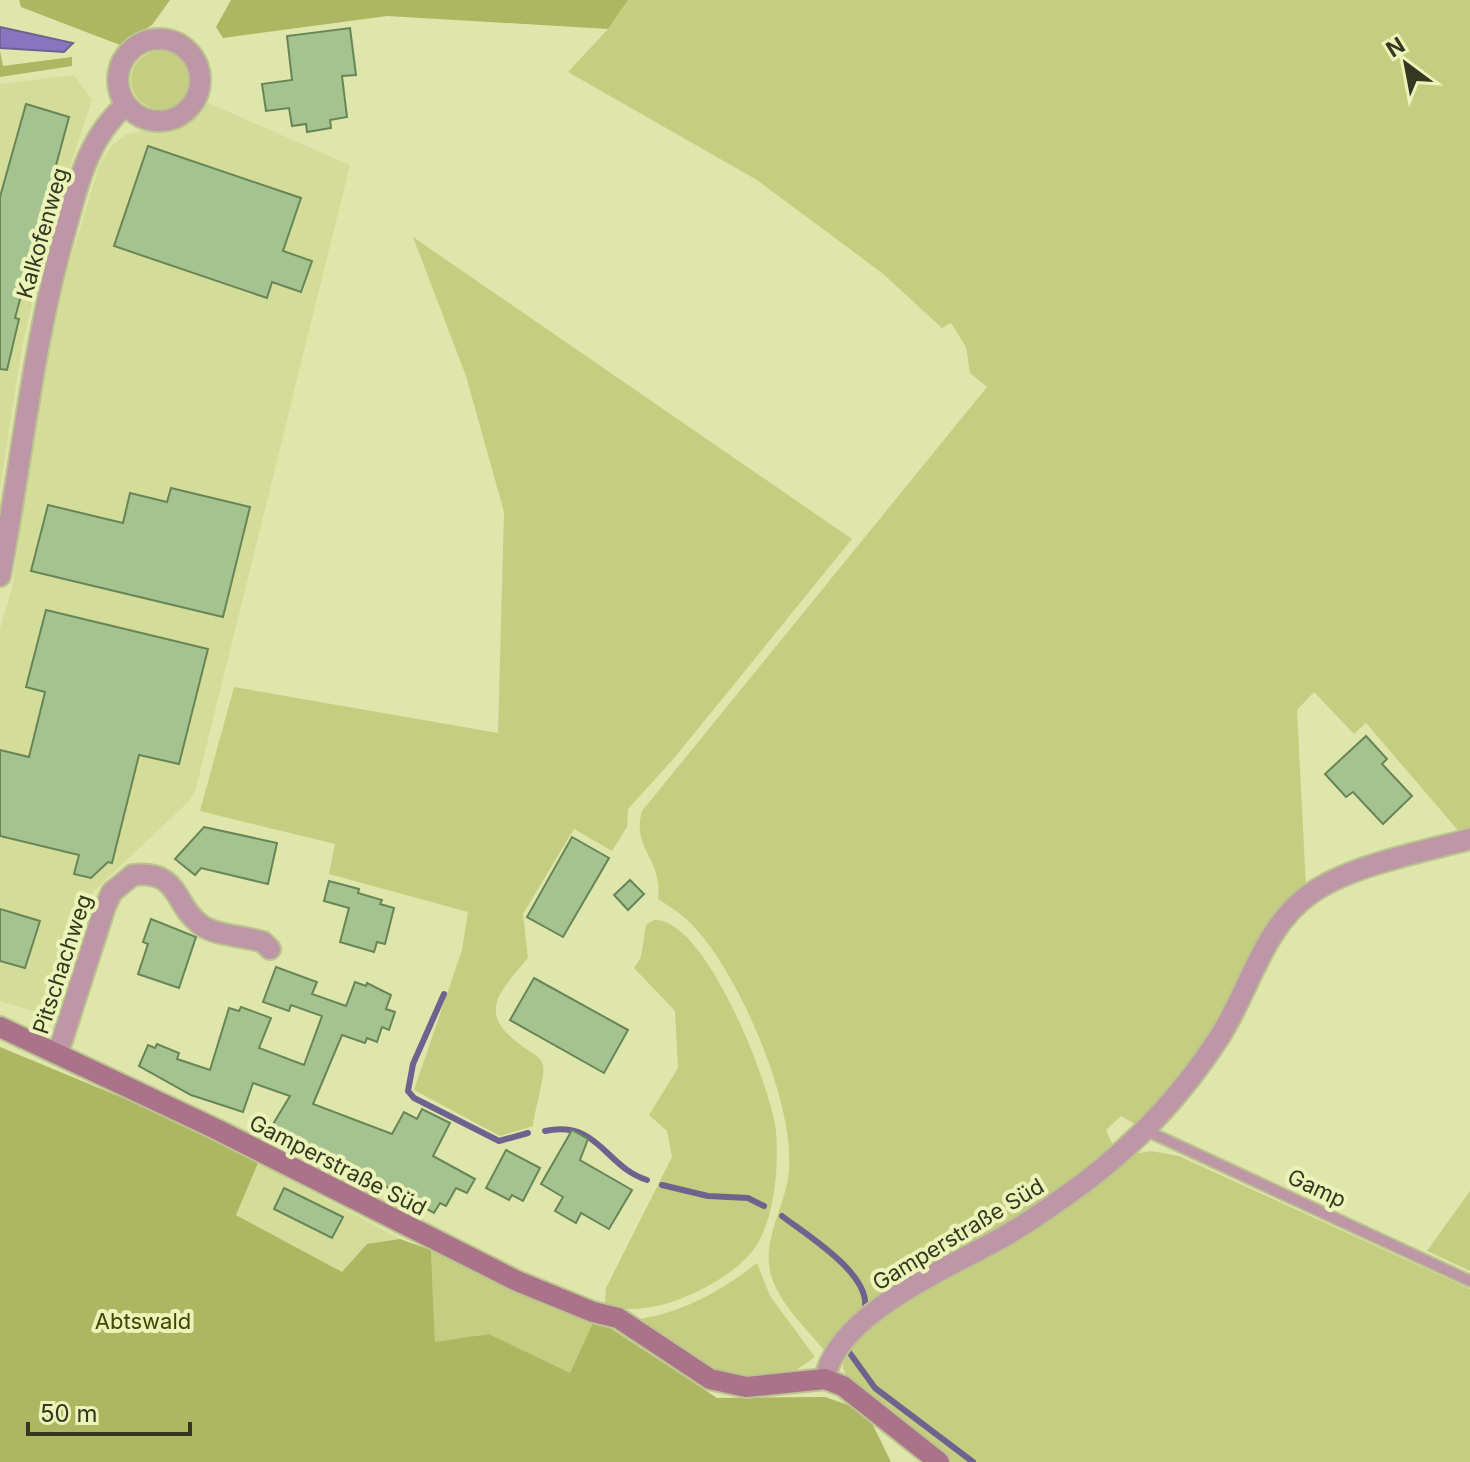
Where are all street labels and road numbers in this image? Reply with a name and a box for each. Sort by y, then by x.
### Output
street label: Kalkofenweg [11,165,73,301]
street label: Pitschachweg [27,891,97,1037]
street label: Gamperstraße Süd [245,1109,431,1221]
street label: Gamp [1284,1163,1350,1213]
street label: Gamperstraße Süd [868,1173,1048,1295]

